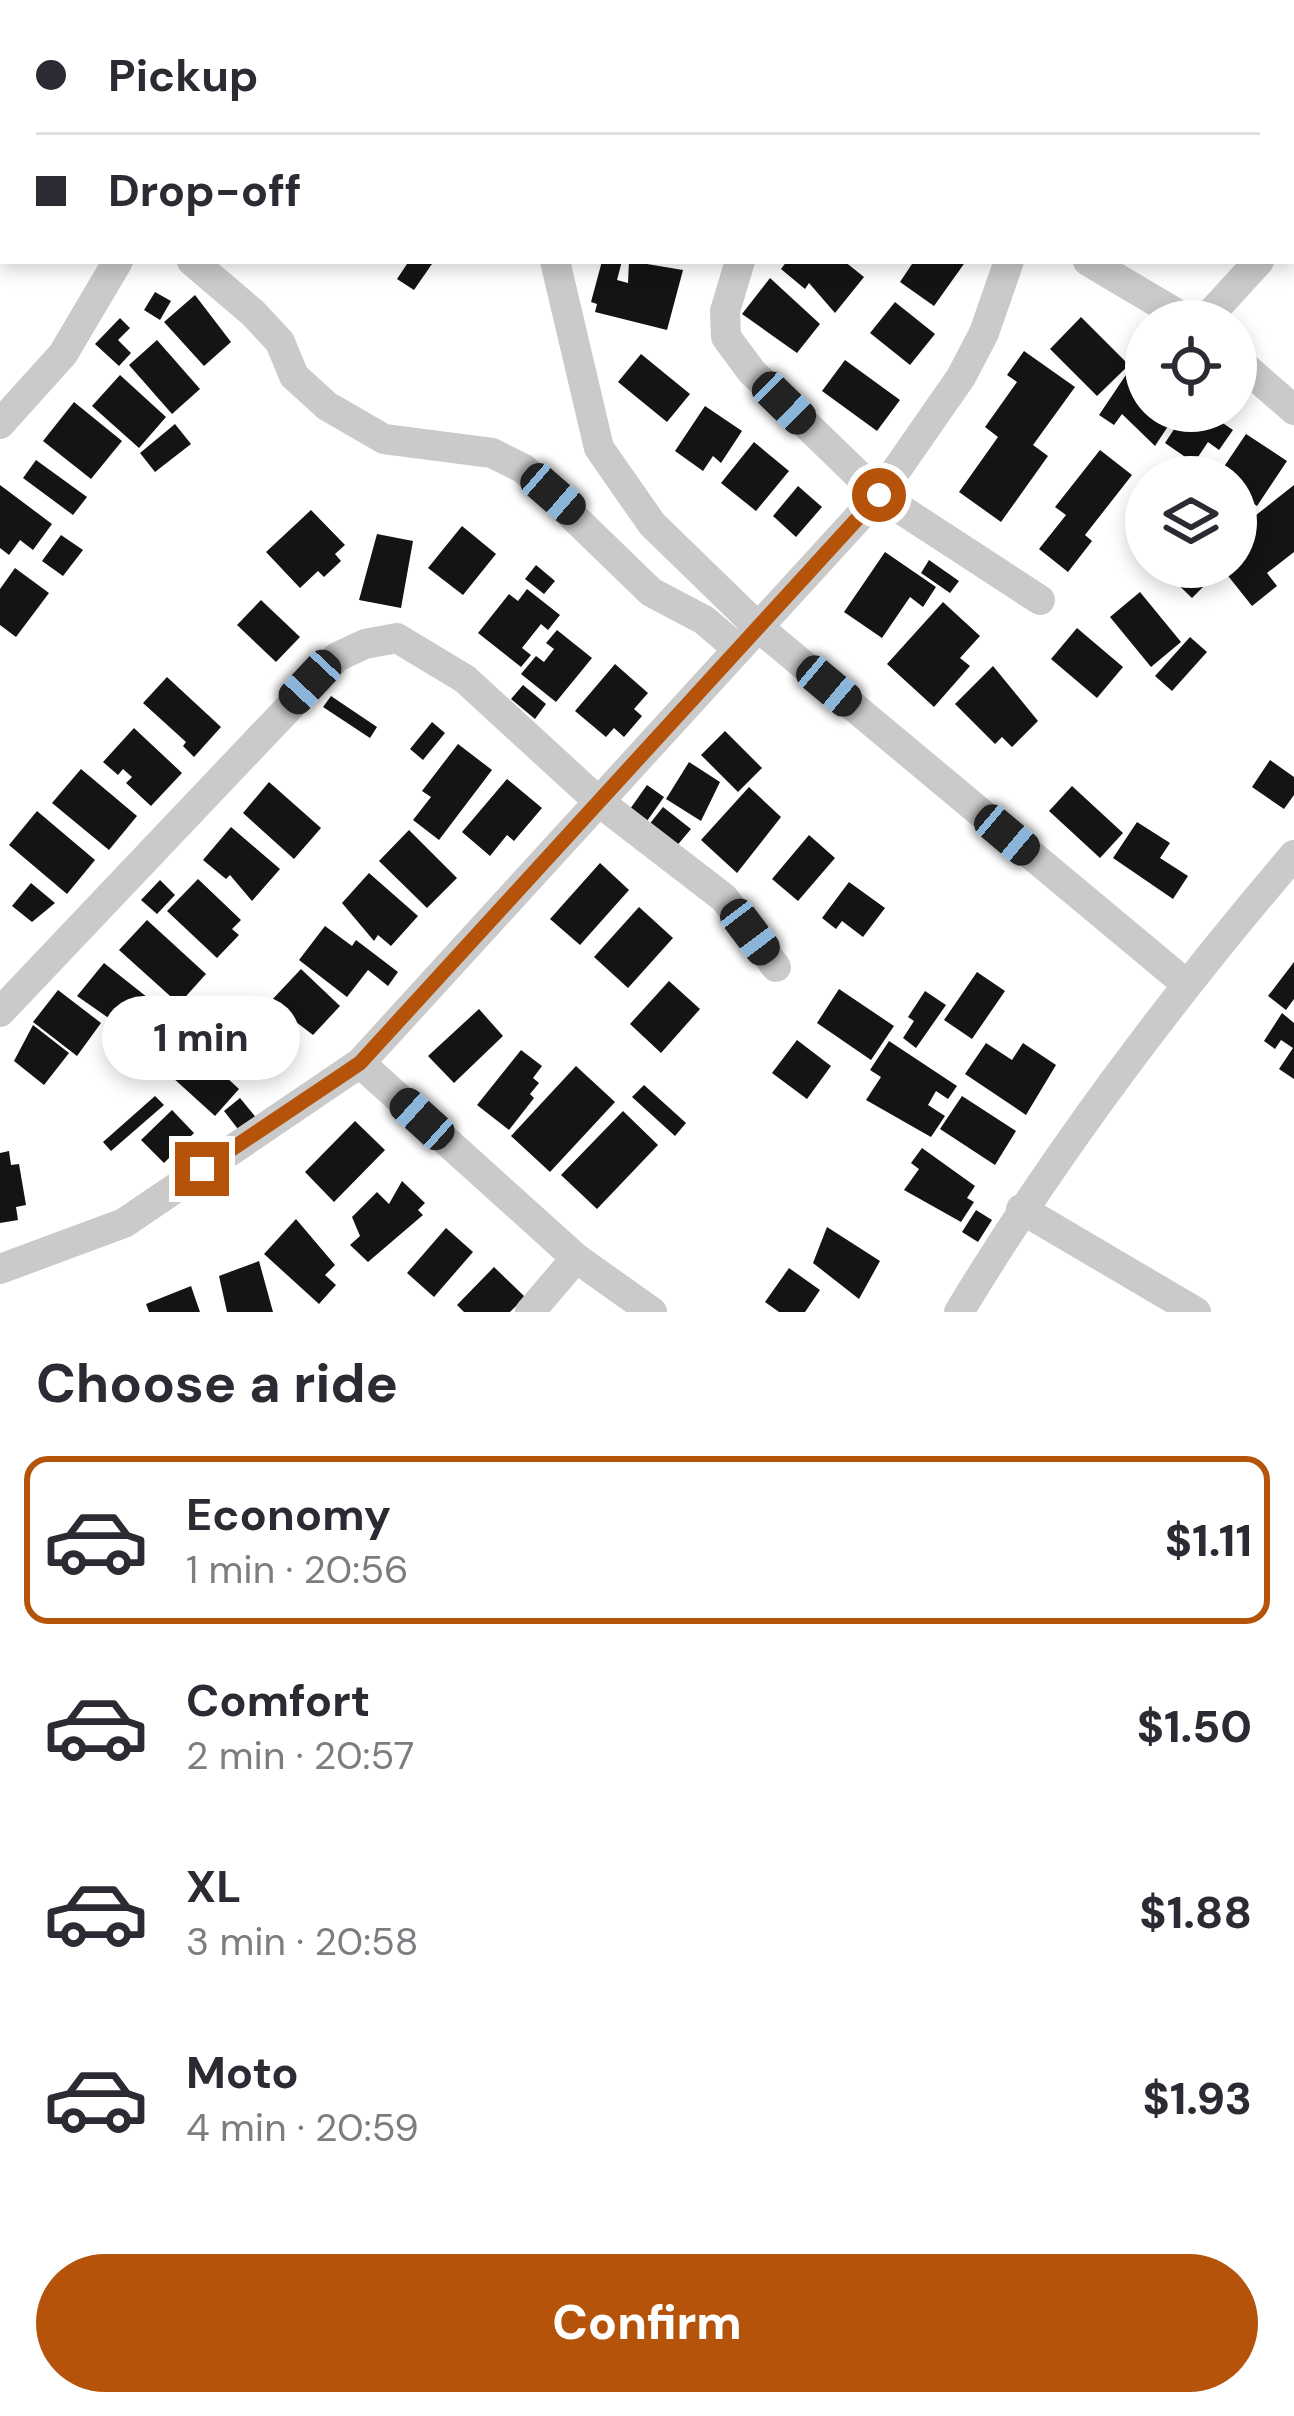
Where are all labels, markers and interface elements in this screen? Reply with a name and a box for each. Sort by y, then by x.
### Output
text: Pickup [108,46,258,105]
text: Drop-off [108,161,302,220]
map controls [1125,300,1257,588]
button: locate [1125,300,1257,432]
car [746,365,822,441]
button: layers [1125,456,1257,588]
car [514,457,592,531]
route start [852,468,906,522]
car [272,643,348,721]
car [790,649,868,723]
car [968,798,1046,872]
car [714,892,786,972]
callout: 1 min [103,995,301,1079]
text: 1 min [153,1012,249,1063]
car [383,1082,461,1156]
route end [175,1142,229,1196]
text: Choose a ride [36,1348,398,1419]
text: Economy [186,1485,391,1544]
icon: car [42,1486,150,1594]
text: $1.11 [1165,1511,1252,1570]
text: 1 min · 20:56 [186,1544,408,1595]
text: Comfort [186,1671,370,1730]
icon: car [42,1672,150,1780]
text: $1.50 [1137,1697,1252,1756]
text: 2 min · 20:57 [186,1730,414,1781]
text: XL [186,1857,241,1916]
icon: car [42,1858,150,1966]
text: $1.88 [1139,1883,1252,1942]
text: 3 min · 20:58 [186,1916,419,1967]
text: Moto [186,2043,299,2102]
icon: car [42,2044,150,2152]
text: $1.93 [1142,2069,1252,2128]
text: 4 min · 20:59 [186,2102,419,2153]
button: Confirm [36,2254,1258,2392]

